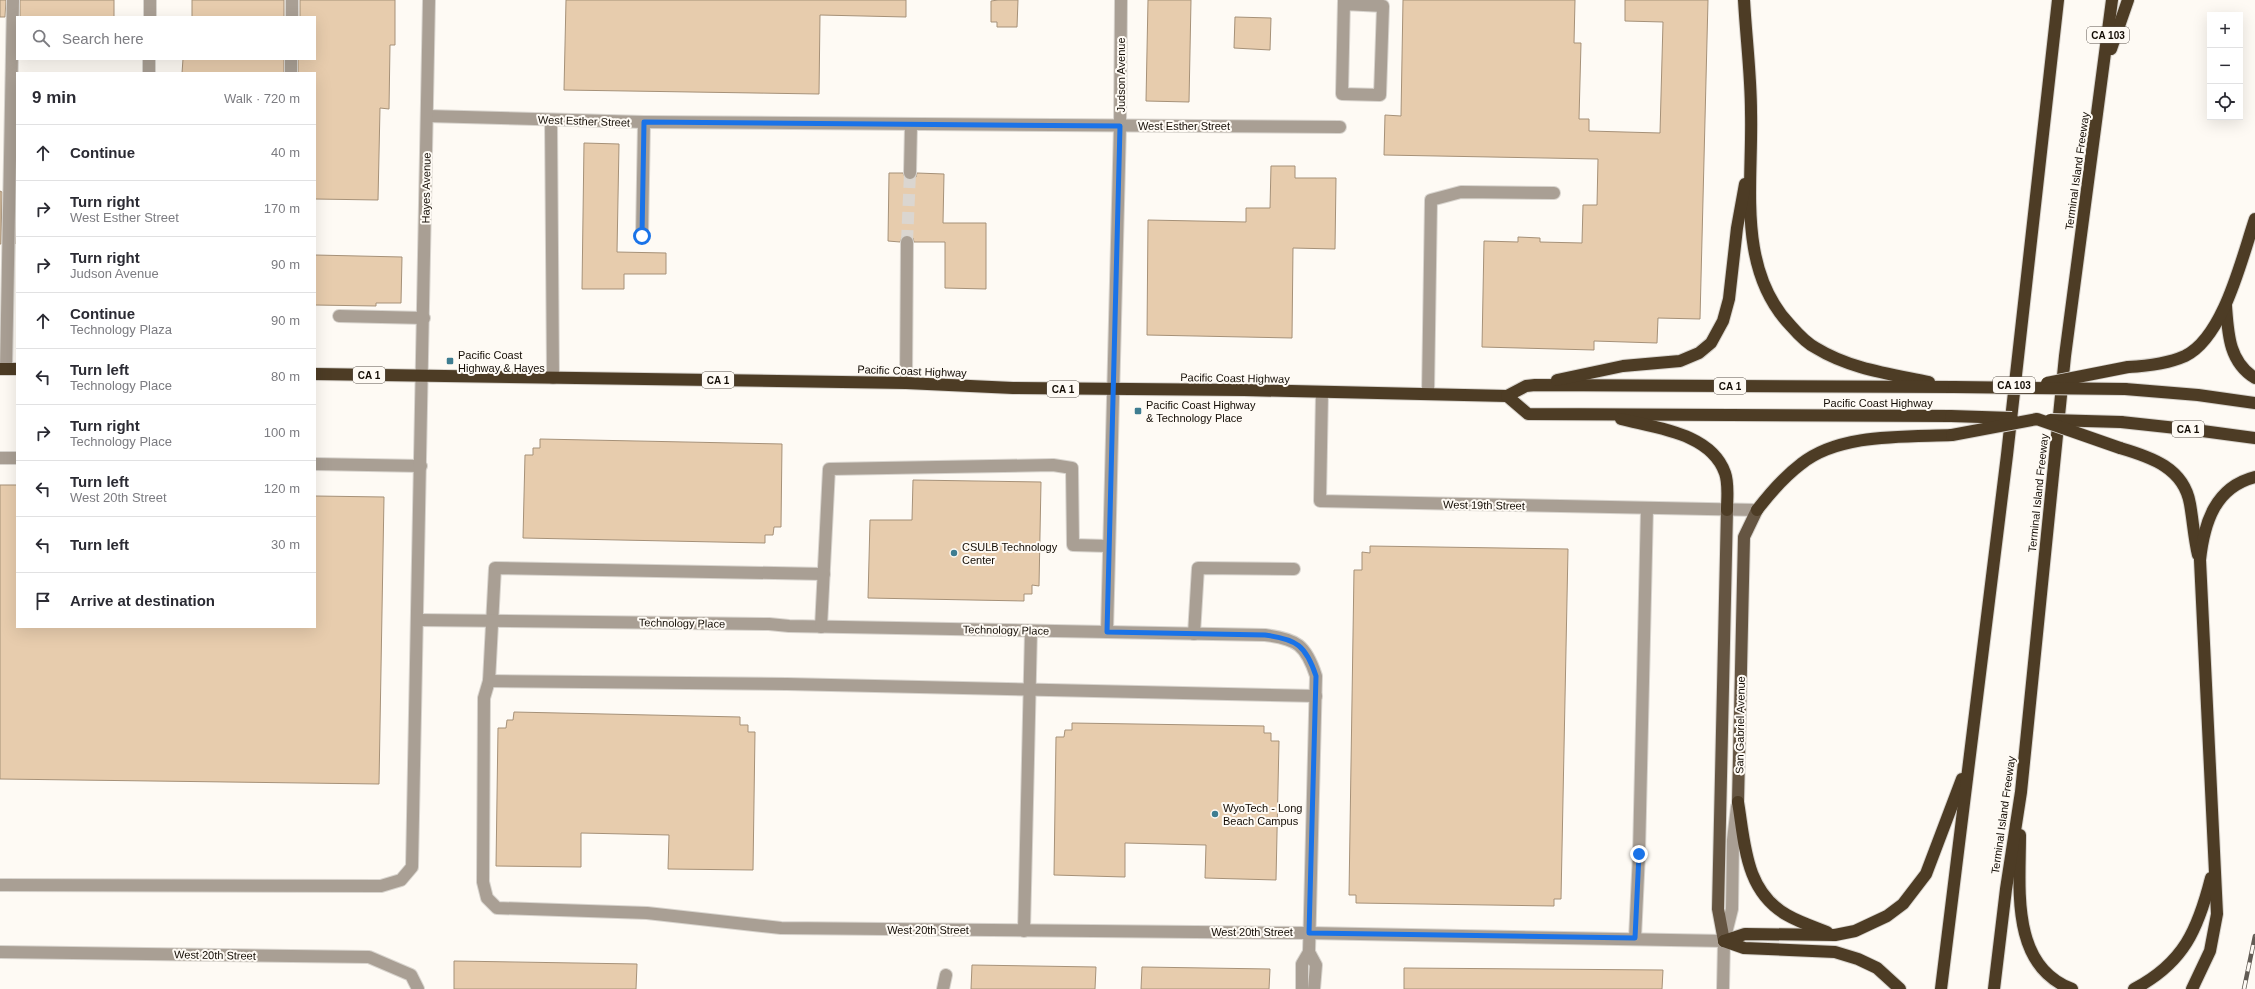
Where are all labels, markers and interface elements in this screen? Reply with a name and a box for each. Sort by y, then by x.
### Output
map controls [2207,12,2243,120]
button: + [2207,12,2243,48]
search box [16,16,316,60]
icon: search [30,27,52,49]
road number: CA 103 [2087,27,2129,43]
text: Search here [62,30,144,47]
street label: Judson Avenue [1115,37,1127,113]
button: − [2207,48,2243,84]
button: locate [2207,84,2243,120]
text: 9 min [32,88,76,107]
text: Walk · 720 m [224,91,300,106]
street label: Terminal Island Freeway [2063,111,2091,231]
street label: West Esther Street [538,113,630,129]
street label: West Esther Street [1138,120,1230,132]
icon: ahead [32,142,54,164]
text: Continue [70,144,135,161]
text: 40 m [271,145,300,160]
street label: Hayes Avenue [419,153,433,223]
text: Turn right [70,193,140,210]
icon: right [32,198,54,220]
text: 170 m [264,201,300,216]
text: West Esther Street [70,210,179,225]
route start [633,227,651,245]
text: Turn right [70,249,140,266]
icon: right [32,254,54,276]
text: 90 m [271,257,300,272]
text: Judson Avenue [70,266,159,281]
text: Continue [70,305,135,322]
icon: ahead [32,310,54,332]
text: 90 m [271,313,300,328]
text: Technology Plaza [70,322,172,337]
place label: Pacific Coast Highway & Hayes [458,349,545,374]
marker: Pacific Coast Highway & Hayes [445,356,455,366]
text: Turn left [70,361,129,378]
street label: Pacific Coast Highway [857,363,967,379]
icon: left [32,366,54,388]
road number: CA 1 [353,367,385,383]
text: 80 m [271,369,300,384]
street label: Pacific Coast Highway [1180,371,1290,385]
road number: CA 1 [702,372,734,388]
road number: CA 103 [1993,377,2035,393]
text: Technology Place [70,378,172,393]
road number: CA 1 [1714,378,1746,394]
road number: CA 1 [1047,381,1079,397]
street label: Pacific Coast Highway [1823,397,1933,409]
place label: Pacific Coast Highway & Technology Place [1146,399,1256,424]
marker: Pacific Coast Highway & Technology Place [1133,406,1143,416]
text: Turn right [70,417,140,434]
road number: CA 1 [2172,421,2204,437]
icon: right [32,422,54,444]
text: 100 m [264,425,300,440]
street label: Terminal Island Freeway [2026,433,2050,553]
text: Technology Place [70,434,172,449]
text: Turn left [70,473,129,490]
icon: left [32,478,54,500]
text: 120 m [264,481,300,496]
text: West 20th Street [70,490,167,505]
street label: West 19th Street [1443,498,1525,512]
icon: left [32,534,54,556]
text: Turn left [70,536,129,553]
text: 30 m [271,537,300,552]
place label: CSULB Technology Center [962,541,1058,566]
marker: CSULB Technology Center [949,548,959,558]
icon: arrive [32,590,54,612]
text: Arrive at destination [70,592,215,609]
street label: Technology Place [639,616,725,630]
street label: Technology Place [963,623,1049,637]
street label: San Gabriel Avenue [1733,676,1747,774]
street label: Terminal Island Freeway [1989,755,2017,875]
place label: WyoTech - Long Beach Campus [1223,802,1302,827]
marker: WyoTech - Long Beach Campus [1210,809,1220,819]
route end [1630,845,1648,863]
street label: West 20th Street [887,924,969,936]
street label: West 20th Street [1211,926,1293,938]
street label: West 20th Street [174,948,256,962]

